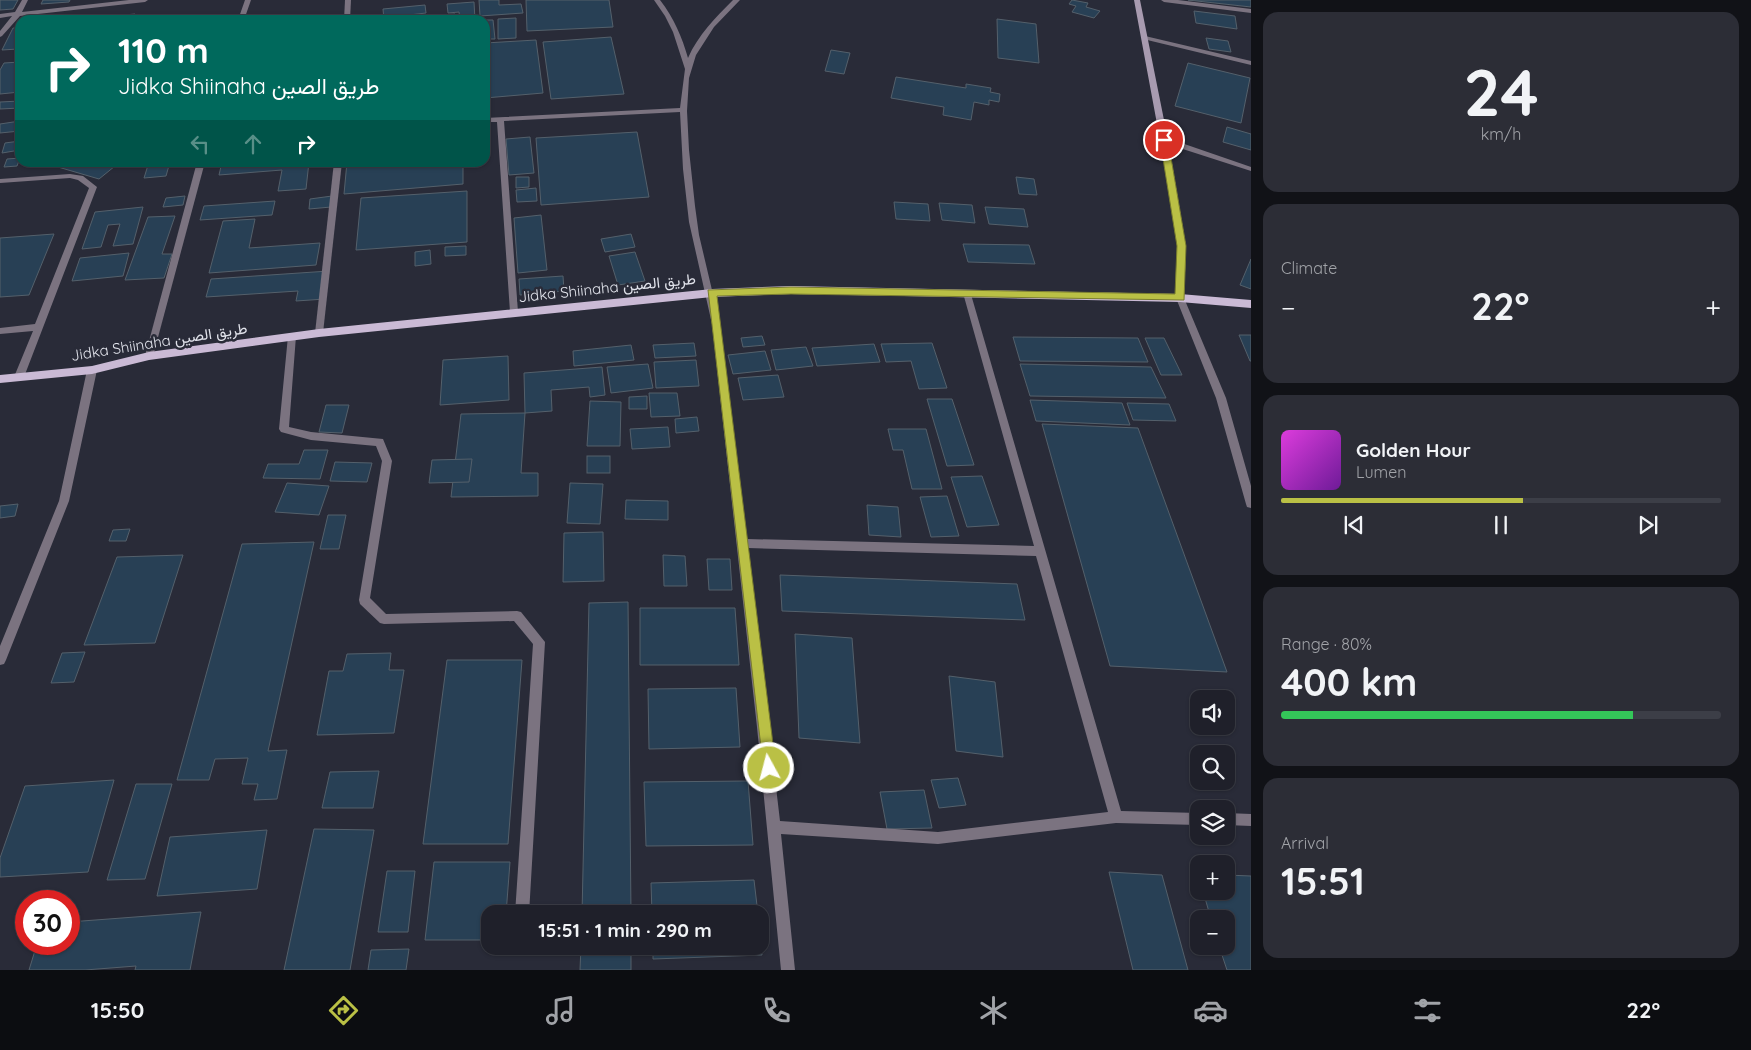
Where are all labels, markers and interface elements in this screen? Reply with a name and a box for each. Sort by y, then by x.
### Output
text: 110 m [118,28,209,72]
icon: right [35,35,100,100]
text: 24 [1463,51,1539,132]
text: Jidka Shiinaha طريق الصين [118,72,379,100]
pin [1143,119,1185,161]
text: km/h [1481,124,1521,144]
icon: arrive [1150,126,1178,154]
icon: left [186,130,214,158]
icon: ahead [239,130,267,158]
icon: right [292,130,320,158]
text: Climate [1281,258,1337,278]
street label: Jidka Shiinaha طريق الصين [517,269,697,307]
text: 22° [1471,282,1529,330]
text: − [1281,290,1296,325]
text: + [1705,290,1721,325]
street label: Jidka Shiinaha طريق الصين [69,318,249,366]
text: Golden Hour [1356,438,1471,462]
text: Lumen [1356,462,1407,482]
icon: previous [1340,511,1368,539]
icon: pause [1487,511,1515,539]
icon: next [1634,511,1662,539]
text: Range · 80% [1281,634,1372,654]
text: 400 km [1281,658,1417,706]
map controls [1190,690,1235,955]
button: sound [1190,690,1235,735]
position arrow [742,741,794,793]
button: search [1190,745,1235,790]
button: layers [1190,800,1235,845]
text: Arrival [1281,833,1329,853]
button: + [1190,855,1235,900]
text: 15:51 [1281,857,1365,905]
speed limit sign: 30 [15,890,80,955]
button: − [1190,910,1235,955]
text: 15:51 · 1 min · 290 m [538,918,712,942]
icon: directions [326,993,361,1028]
icon: music [543,993,578,1028]
icon: phone [759,993,794,1028]
icon: climate [976,993,1011,1028]
icon: car [1193,993,1228,1028]
icon: filters [1410,993,1445,1028]
text: 15:50 [91,996,144,1024]
text: 22° [1626,996,1660,1024]

